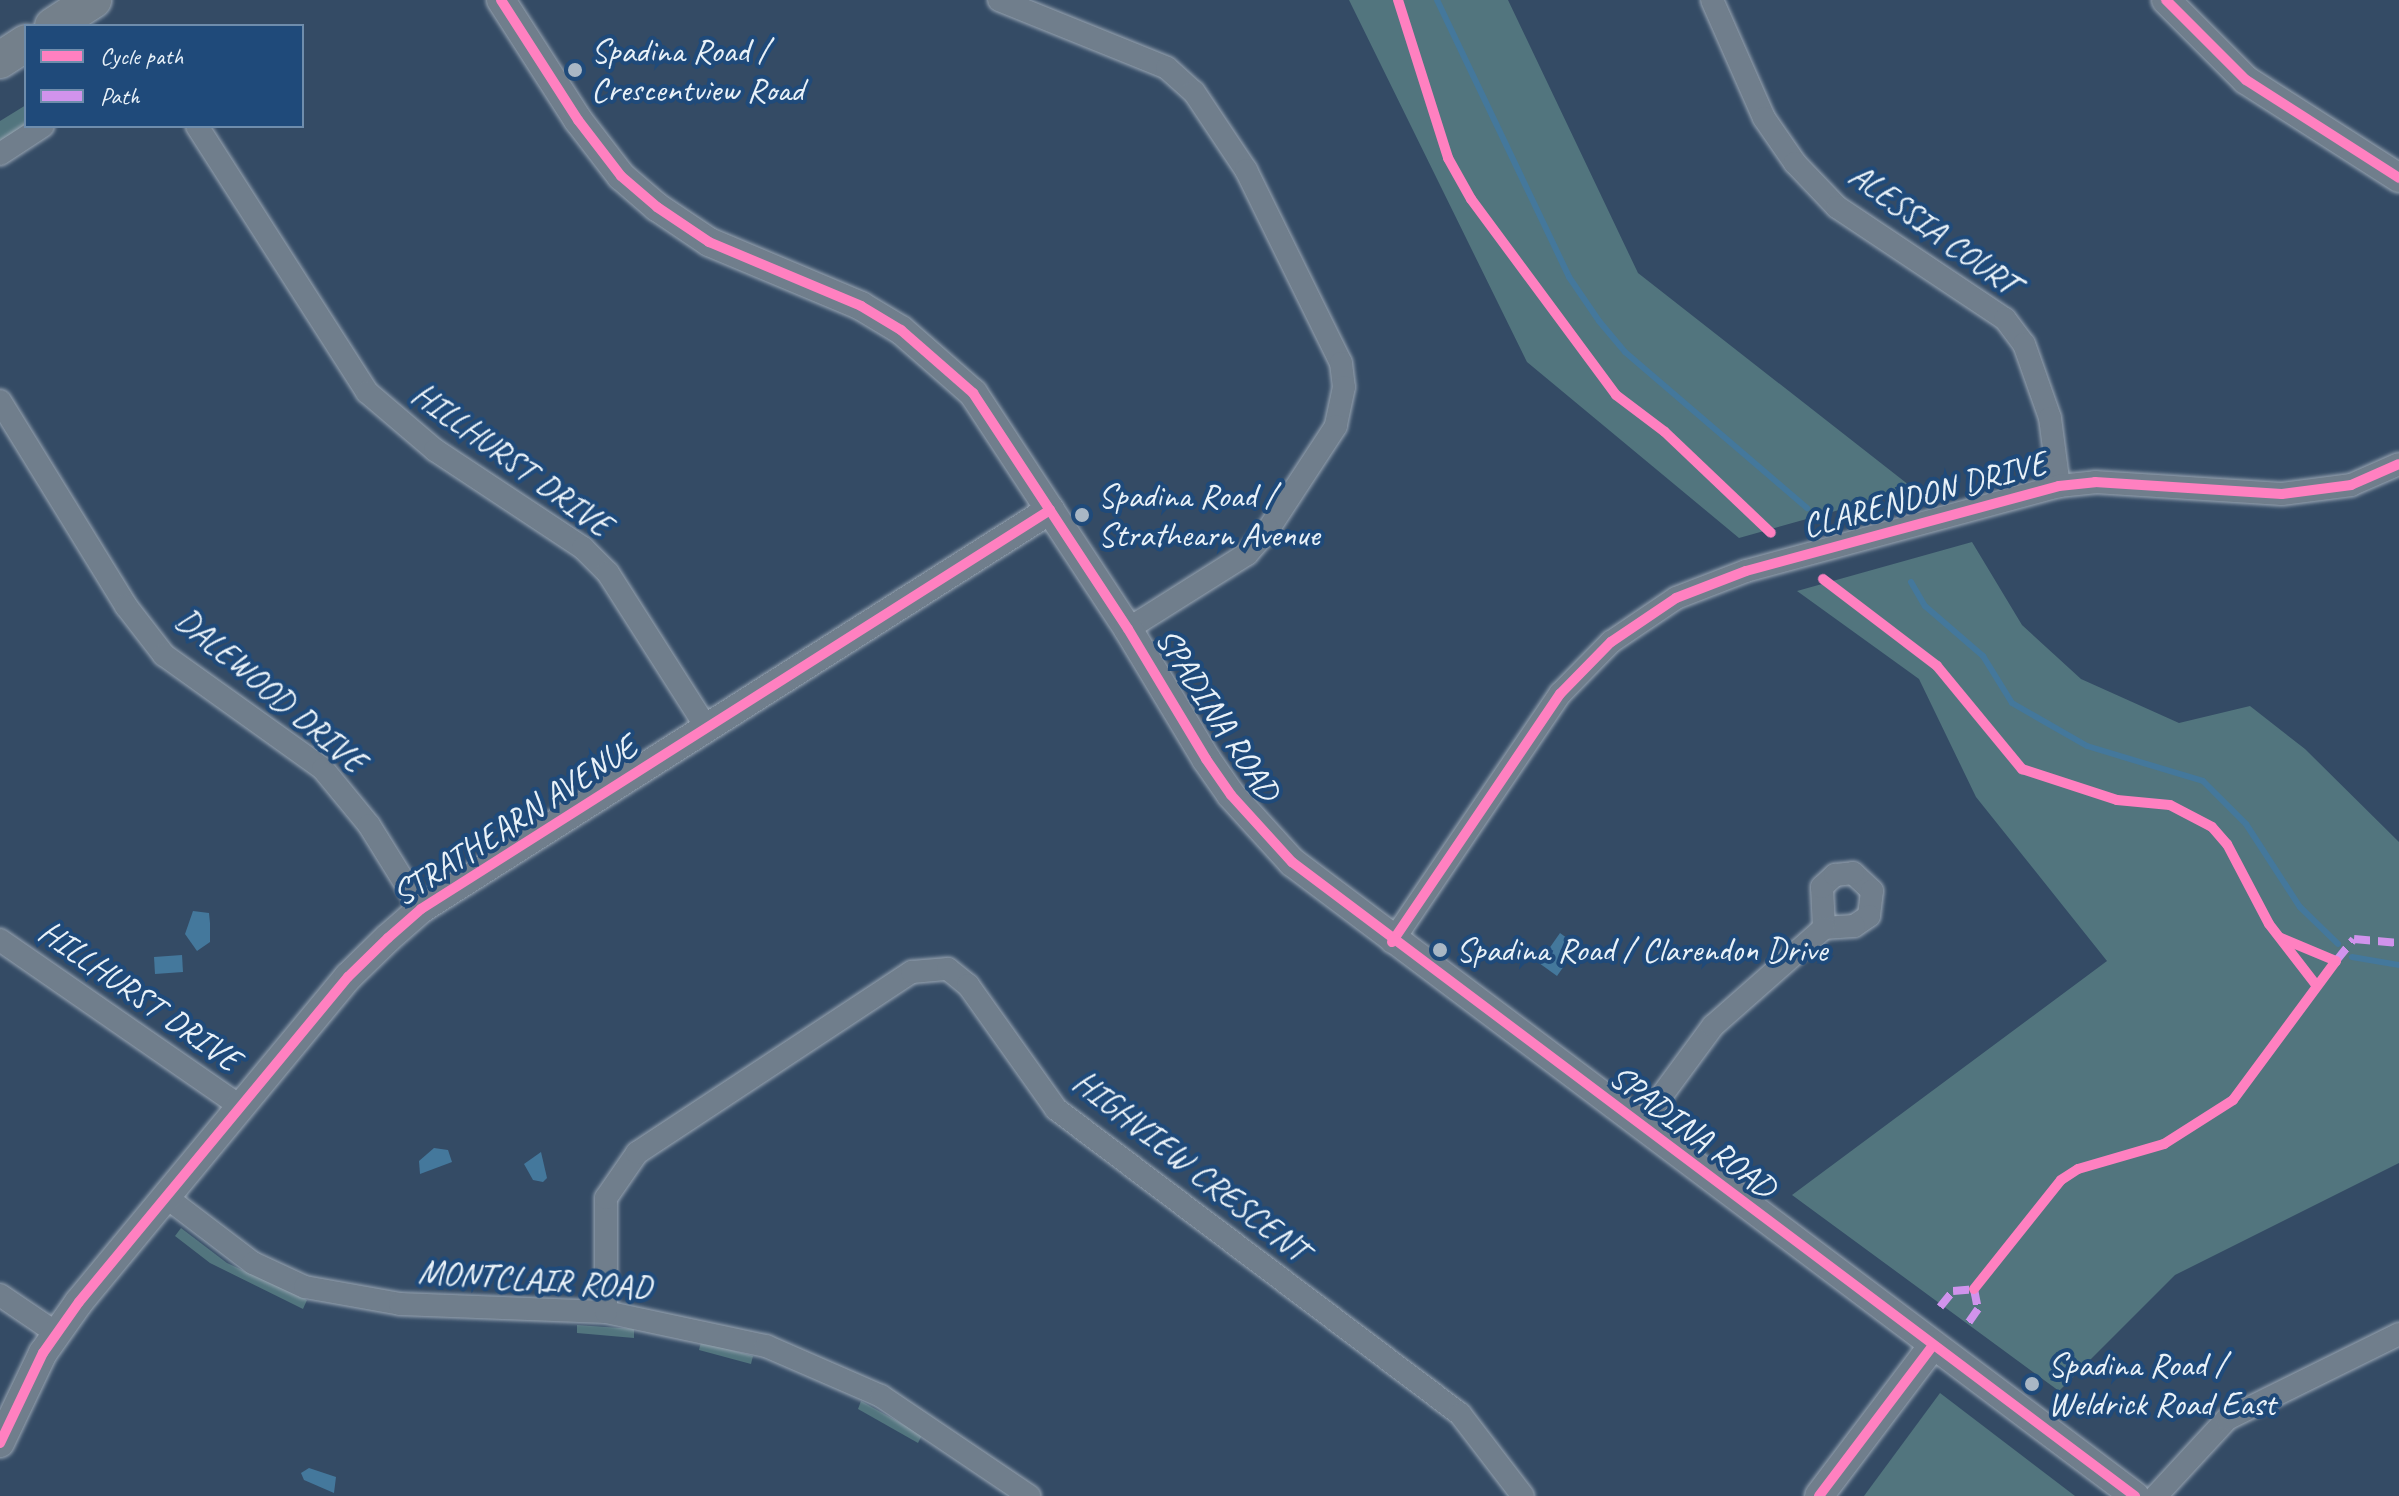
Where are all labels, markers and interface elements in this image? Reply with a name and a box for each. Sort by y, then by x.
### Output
legend [24,24,304,128]
place label: Spadina Road / Crescentview Road [591,30,804,110]
text: Cycle path [100,41,183,71]
marker: Spadina Road / Crescentview Road [566,61,584,79]
text: Path [100,81,140,111]
street label: ALESSIA COURT [1841,154,2027,304]
street label: HILLHURST DRIVE [404,373,620,545]
street label: CLARENDON DRIVE [1798,442,2050,546]
place label: Spadina Road / Strathearn Avenue [1098,475,1319,554]
marker: Spadina Road / Strathearn Avenue [1073,506,1091,524]
street label: DALEWOOD DRIVE [168,599,374,781]
street label: SPADINA ROAD [1147,620,1289,808]
street label: STRATHEARN AVENUE [384,726,644,914]
street label: HILLHURST DRIVE [31,910,249,1080]
place label: Spadina Road / Clarendon Drive [1456,930,1827,970]
marker: Spadina Road / Clarendon Drive [1431,941,1449,959]
street label: SPADINA ROAD [1602,1055,1784,1207]
street label: HIGHVIEW CRESCENT [1066,1061,1316,1269]
street label: MONTCLAIR ROAD [417,1250,653,1308]
place label: Spadina Road / Weldrick Road East [2048,1344,2275,1424]
marker: Spadina Road / Weldrick Road East [2023,1375,2041,1393]

